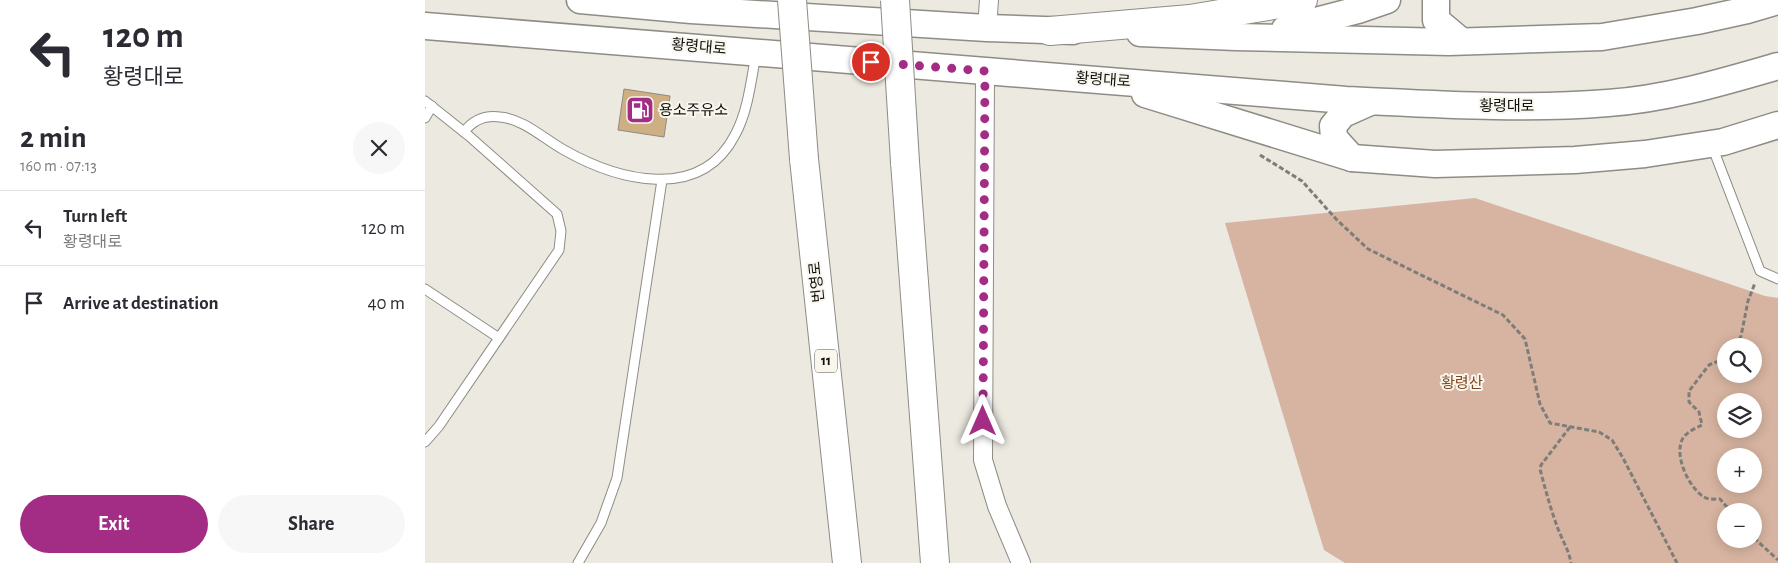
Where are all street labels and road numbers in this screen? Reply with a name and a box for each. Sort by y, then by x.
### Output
street label: 황령대로 [671,36,727,57]
street label: 황령대로 [1075,70,1131,89]
street label: 황령대로 [1479,98,1535,114]
street label: 번영로 [806,261,827,303]
road number: 11 [815,350,837,372]

